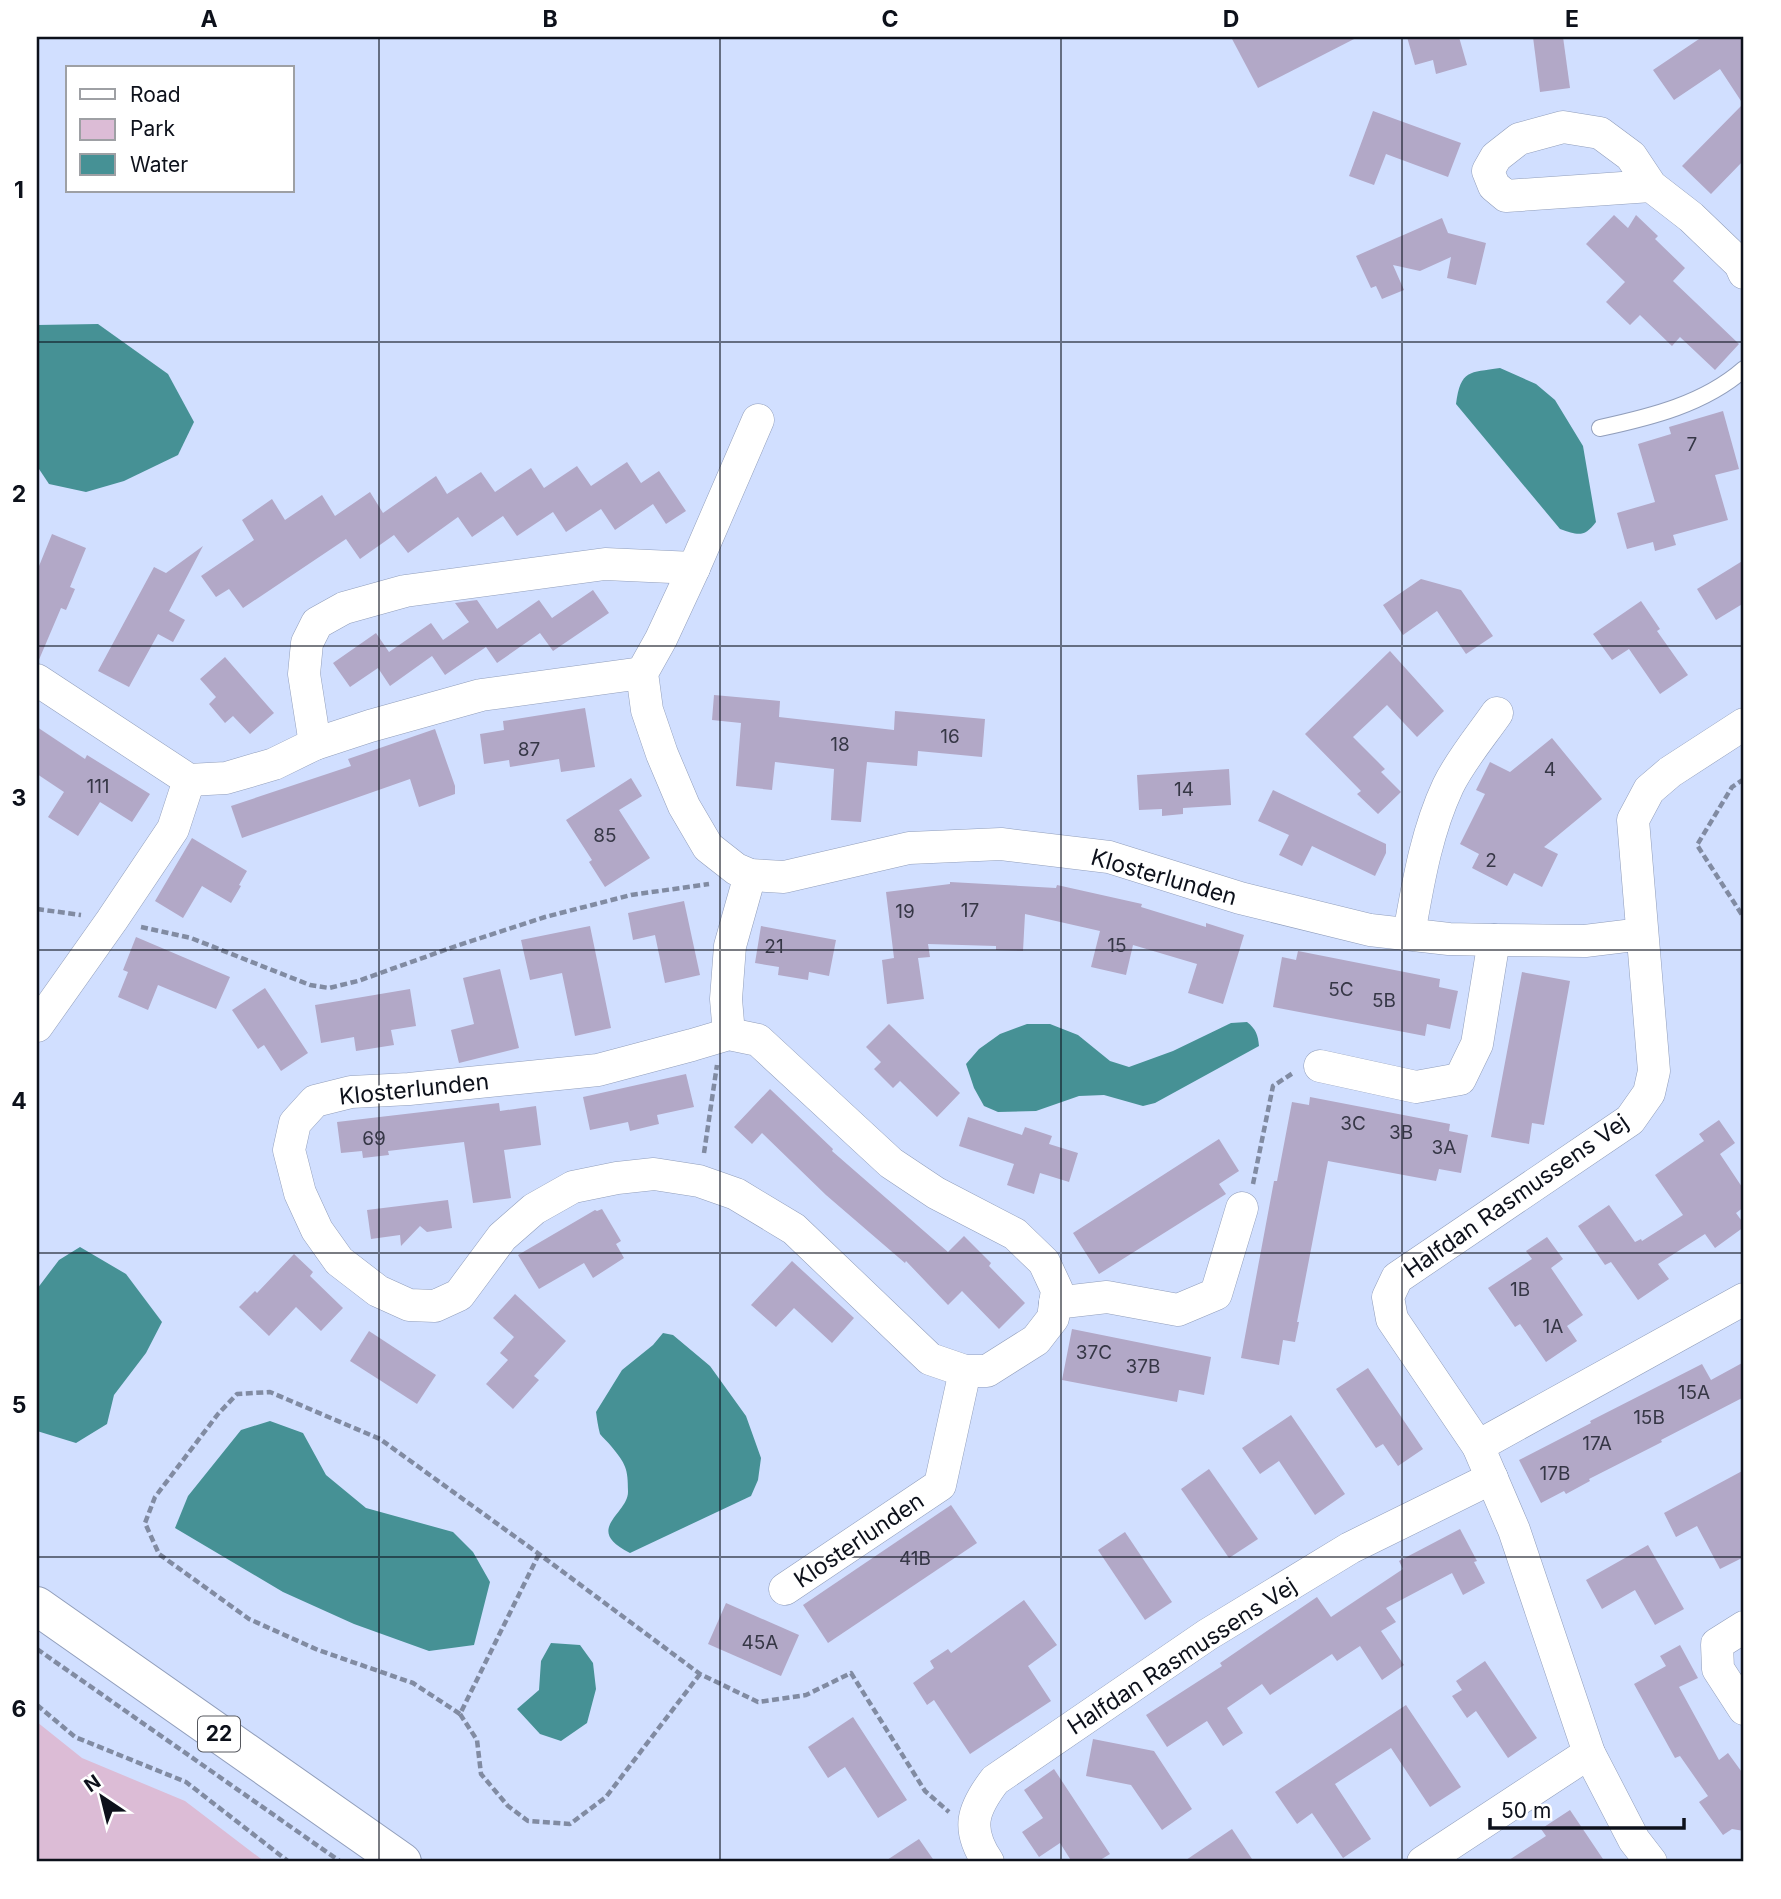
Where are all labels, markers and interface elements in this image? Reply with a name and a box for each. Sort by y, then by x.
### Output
text: A [200,5,218,33]
text: B [542,5,558,33]
text: C [881,5,899,33]
text: D [1223,5,1239,33]
text: E [1565,5,1579,33]
legend [66,66,294,192]
text: Road [130,82,181,107]
text: Park [130,116,175,141]
text: Water [130,152,188,177]
text: 1 [14,176,24,204]
house number: 7 [1687,433,1697,456]
text: 2 [12,480,26,508]
house number: 16 [940,725,960,748]
house number: 18 [830,733,850,756]
house number: 87 [518,738,540,761]
house number: 4 [1544,758,1556,781]
house number: 111 [86,775,110,798]
house number: 14 [1174,778,1194,801]
text: 3 [12,784,26,812]
house number: 85 [593,824,617,847]
street label: Klosterlunden [1088,843,1240,911]
house number: 2 [1485,849,1497,872]
house number: 17 [961,899,979,922]
house number: 19 [895,900,915,923]
house number: 15 [1107,934,1127,957]
house number: 21 [764,935,784,958]
house number: 5C [1328,978,1354,1001]
house number: 5B [1372,989,1396,1012]
street label: Klosterlunden [338,1067,490,1111]
text: 4 [11,1087,27,1115]
street label: Halfdan Rasmussens Vej [1398,1108,1634,1284]
house number: 3C [1340,1112,1366,1135]
house number: 3B [1389,1121,1413,1144]
house number: 69 [362,1127,386,1150]
house number: 3A [1432,1136,1456,1159]
house number: 1B [1510,1278,1530,1301]
house number: 1A [1543,1315,1563,1338]
house number: 37C [1076,1341,1112,1364]
house number: 37B [1126,1355,1160,1378]
house number: 15A [1678,1381,1710,1404]
text: 5 [12,1391,26,1419]
house number: 15B [1633,1406,1665,1429]
house number: 17A [1582,1432,1612,1455]
house number: 17B [1540,1462,1570,1485]
street label: Klosterlunden [789,1486,929,1594]
house number: 41B [899,1547,931,1570]
street label: Halfdan Rasmussens Vej [1062,1571,1302,1741]
house number: 45A [742,1631,778,1654]
text: 6 [12,1695,26,1723]
road number: 22 [198,1716,240,1752]
north arrow [66,1762,136,1832]
text: N [80,1770,105,1797]
scale bar [1490,1787,1685,1831]
text: 50 m [1501,1798,1551,1823]

